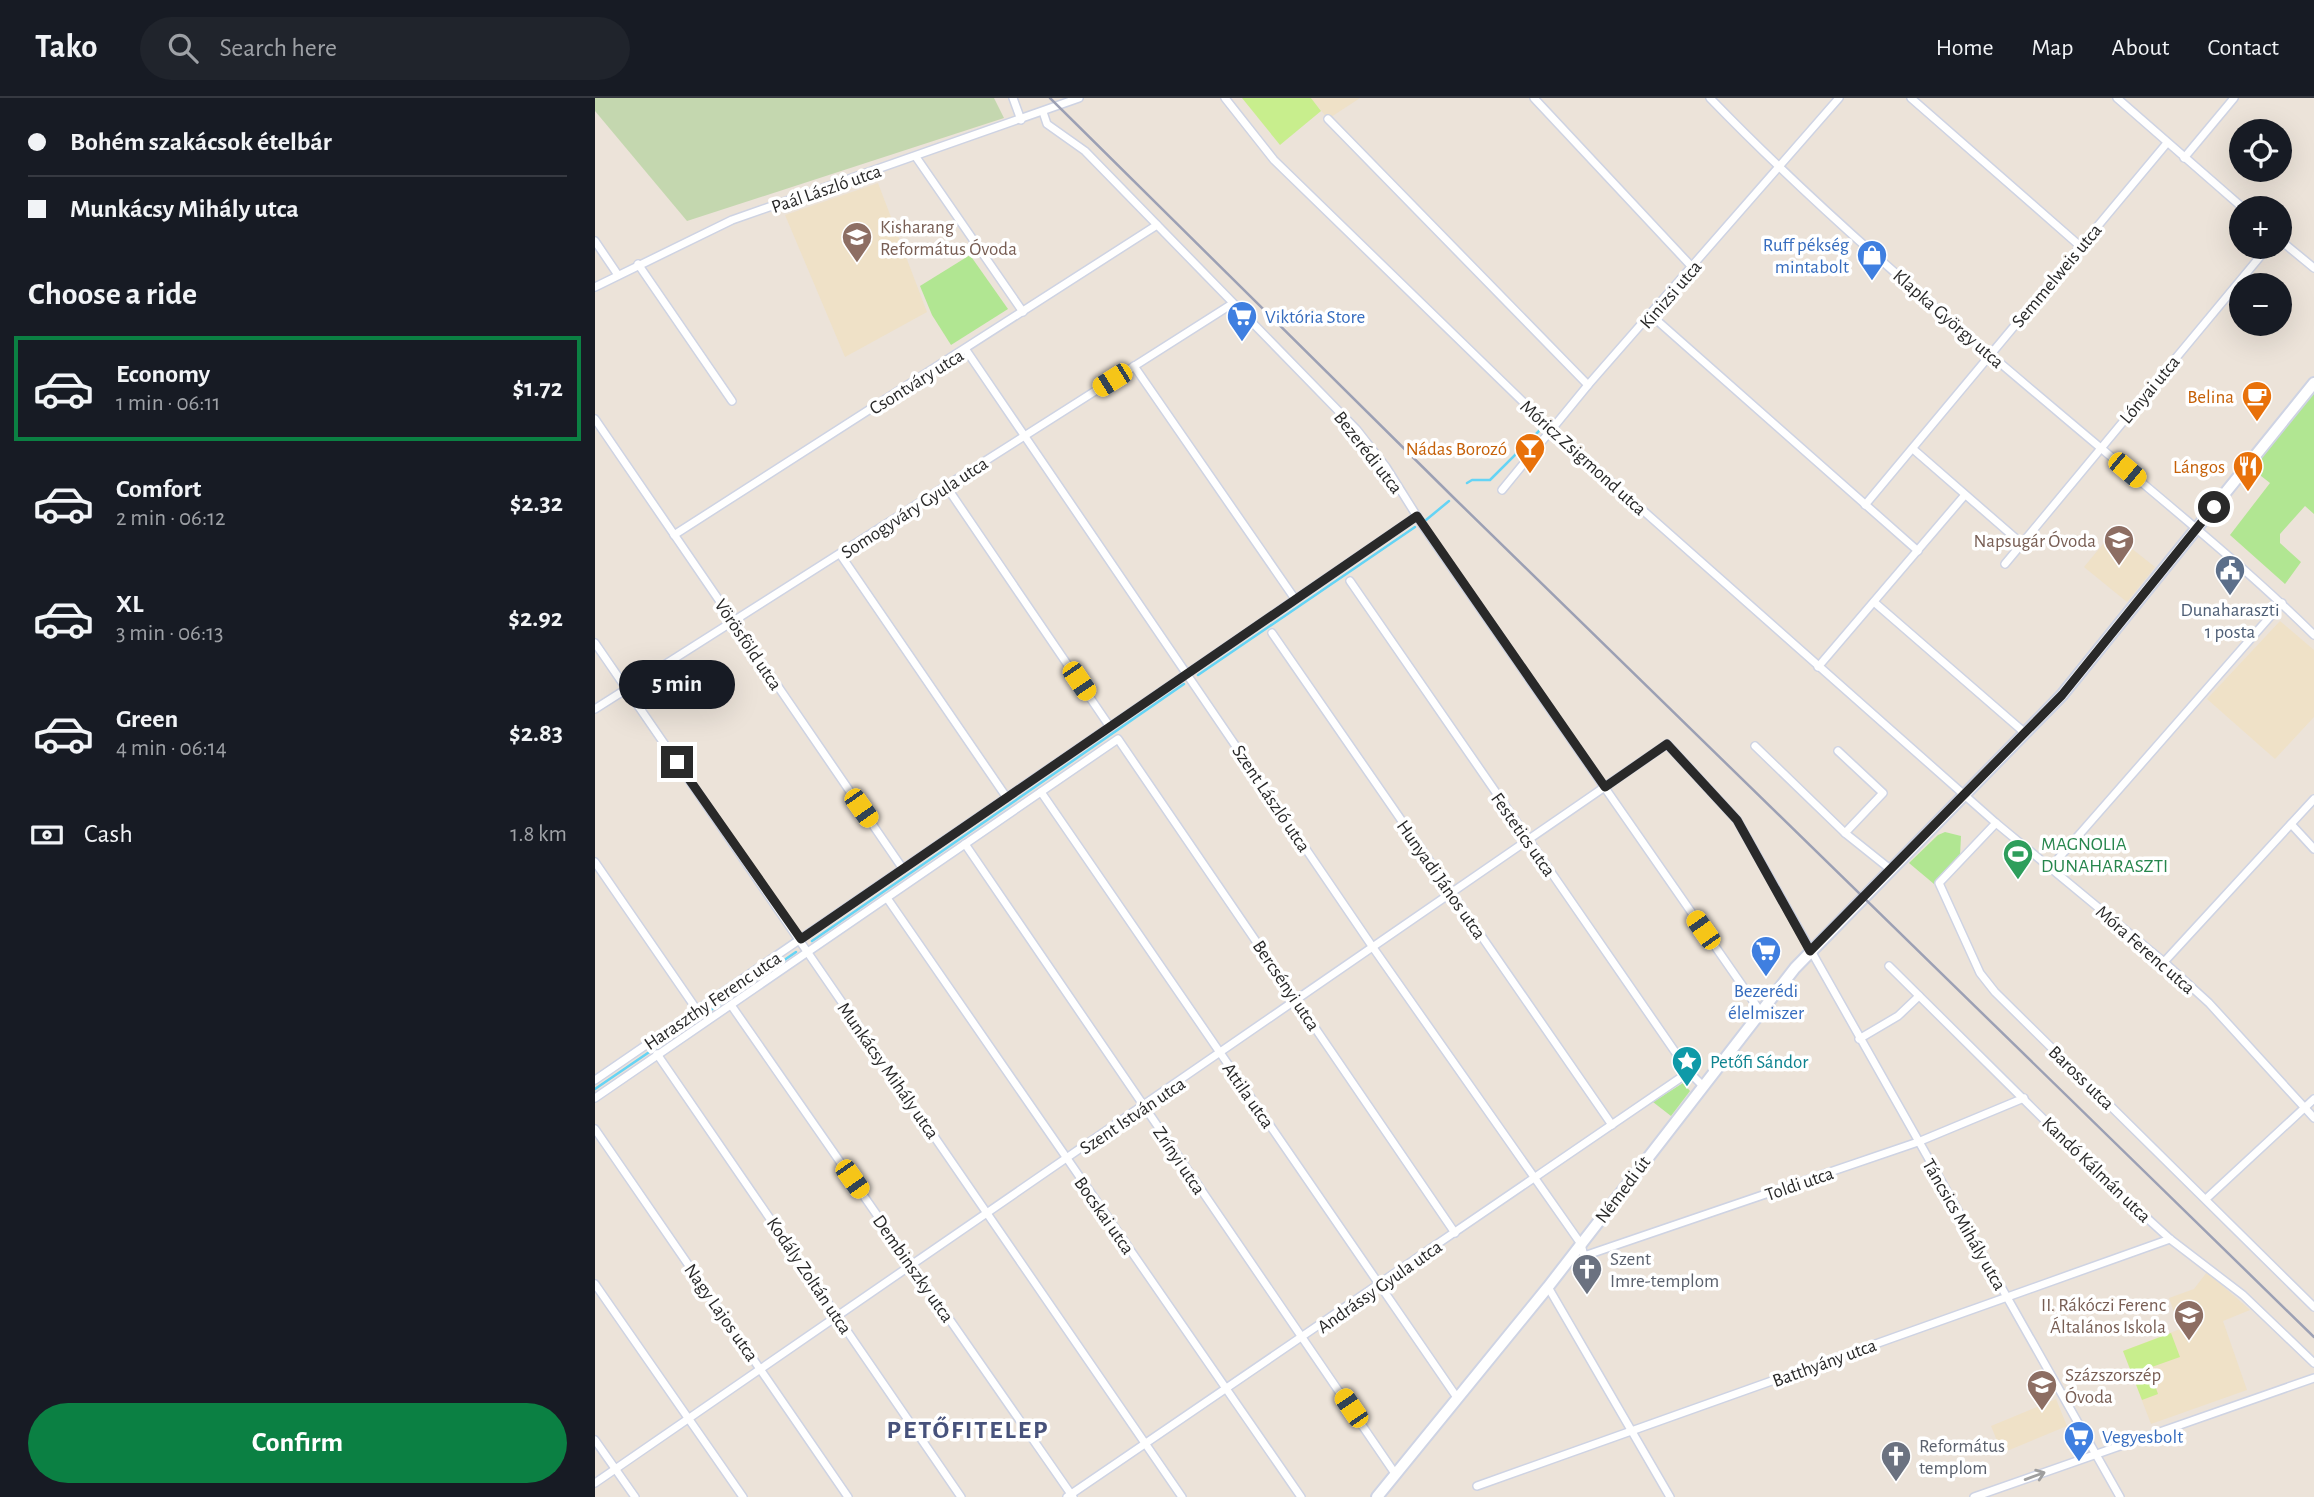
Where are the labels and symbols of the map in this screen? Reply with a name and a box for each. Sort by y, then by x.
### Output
street label: Paál László utca [769,162,884,217]
place label: Kisharang Református Óvoda [880,218,1017,259]
school or university icon: Kisharang Református Óvoda [840,220,874,264]
street label: Semmelweis utca [2009,220,2106,331]
place label: Ruff pékség mintabolt [1763,236,1850,277]
shop icon: Ruff pékség mintabolt [1855,238,1889,282]
street label: Kinizsi utca [1637,257,1706,333]
street label: Klapka György utca [1889,266,2007,372]
supermarket icon: Viktória Store [1225,299,1259,343]
place label: Viktória Store [1265,308,1365,327]
street label: Csontváry utca [866,346,967,419]
street label: Lónyai utca [2117,352,2184,427]
car [1089,360,1136,400]
cafe icon: Belina [2240,379,2274,423]
place label: Belina [2187,388,2234,407]
street label: Móricz Zsigmond utca [1516,397,1650,520]
street label: Bezerédi utca [1330,408,1406,498]
bar icon: Nádas Borozó [1513,431,1547,475]
place label: Nádas Borozó [1406,440,1507,459]
car [2105,448,2150,492]
restaurant icon: Lángos [2231,449,2265,493]
street label: Somogyváry Gyula utca [838,454,992,563]
place label: Lángos [2173,458,2225,477]
route start [2198,491,2230,523]
school or university icon: Napsugár Óvoda [2102,523,2136,567]
place label: Napsugár Óvoda [1974,530,2096,551]
public building icon: Dunaharaszti 1 posta [2213,553,2247,597]
street label: Vörösföld utca [710,596,785,694]
place label: Dunaharaszti 1 posta [2180,601,2280,642]
car [1059,658,1100,704]
callout: 5 min [619,660,735,710]
street label: Szent László utca [1228,742,1314,856]
route end [661,746,693,778]
car [841,785,882,831]
street label: Festetics utca [1487,790,1559,880]
street label: Hunyadi János utca [1393,817,1489,943]
place label: MAGNOLIA DUNAHARASZTI [2041,835,2168,876]
sports icon: MAGNOLIA DUNAHARASZTI [2001,837,2035,881]
street label: Móra Ferenc utca [2092,902,2198,998]
car [1683,907,1724,953]
supermarket icon: Bezerédi élelmiszer [1749,934,1783,978]
street label: Bercsényi utca [1249,937,1323,1035]
street label: Haraszthy Ferenc utca [641,948,785,1054]
place label: Bezerédi élelmiszer [1728,982,1804,1023]
street label: Munkácsy Mihály utca [833,999,942,1143]
street label: Baross utca [2045,1042,2118,1114]
place icon: Petőfi Sándor [1670,1044,1704,1088]
place label: Petőfi Sándor [1710,1053,1808,1072]
street label: Attila utca [1218,1060,1277,1132]
street label: Szent István utca [1077,1074,1189,1158]
street label: Kandó Kálmán utca [2038,1114,2154,1227]
street label: Zrínyi utca [1149,1123,1208,1198]
street label: Némedi út [1592,1153,1654,1227]
car [832,1156,873,1202]
street label: Táncsics Mihály utca [1918,1156,2009,1294]
street label: Toldi utca [1763,1164,1836,1205]
street label: Bocskai utca [1070,1174,1137,1258]
street label: Dembinszky utca [869,1212,957,1326]
street label: Kodály Zoltán utca [763,1214,855,1338]
street label: Andrássy Gyula utca [1314,1237,1446,1337]
place label: Szent Imre-templom [1610,1250,1719,1291]
church icon: Szent Imre-templom [1570,1252,1604,1296]
street label: Nagy Lajos utca [680,1261,762,1365]
place label: II. Rákóczi Ferenc Általános Iskola [2041,1296,2166,1337]
school or university icon: II. Rákóczi Ferenc Általános Iskola [2172,1298,2206,1342]
street label: Batthyány utca [1770,1336,1879,1391]
place label: Százszorszép Óvoda [2065,1366,2161,1407]
school or university icon: Százszorszép Óvoda [2025,1368,2059,1412]
car [1331,1385,1372,1431]
district label: PETŐFITELEP [887,1416,1049,1443]
supermarket icon: Vegyesbolt [2062,1419,2096,1463]
place label: Vegyesbolt [2102,1428,2183,1447]
place label: Református templom [1919,1437,2005,1478]
church icon: Református templom [1879,1439,1913,1483]
one-way arrow [2023,1469,2045,1481]

